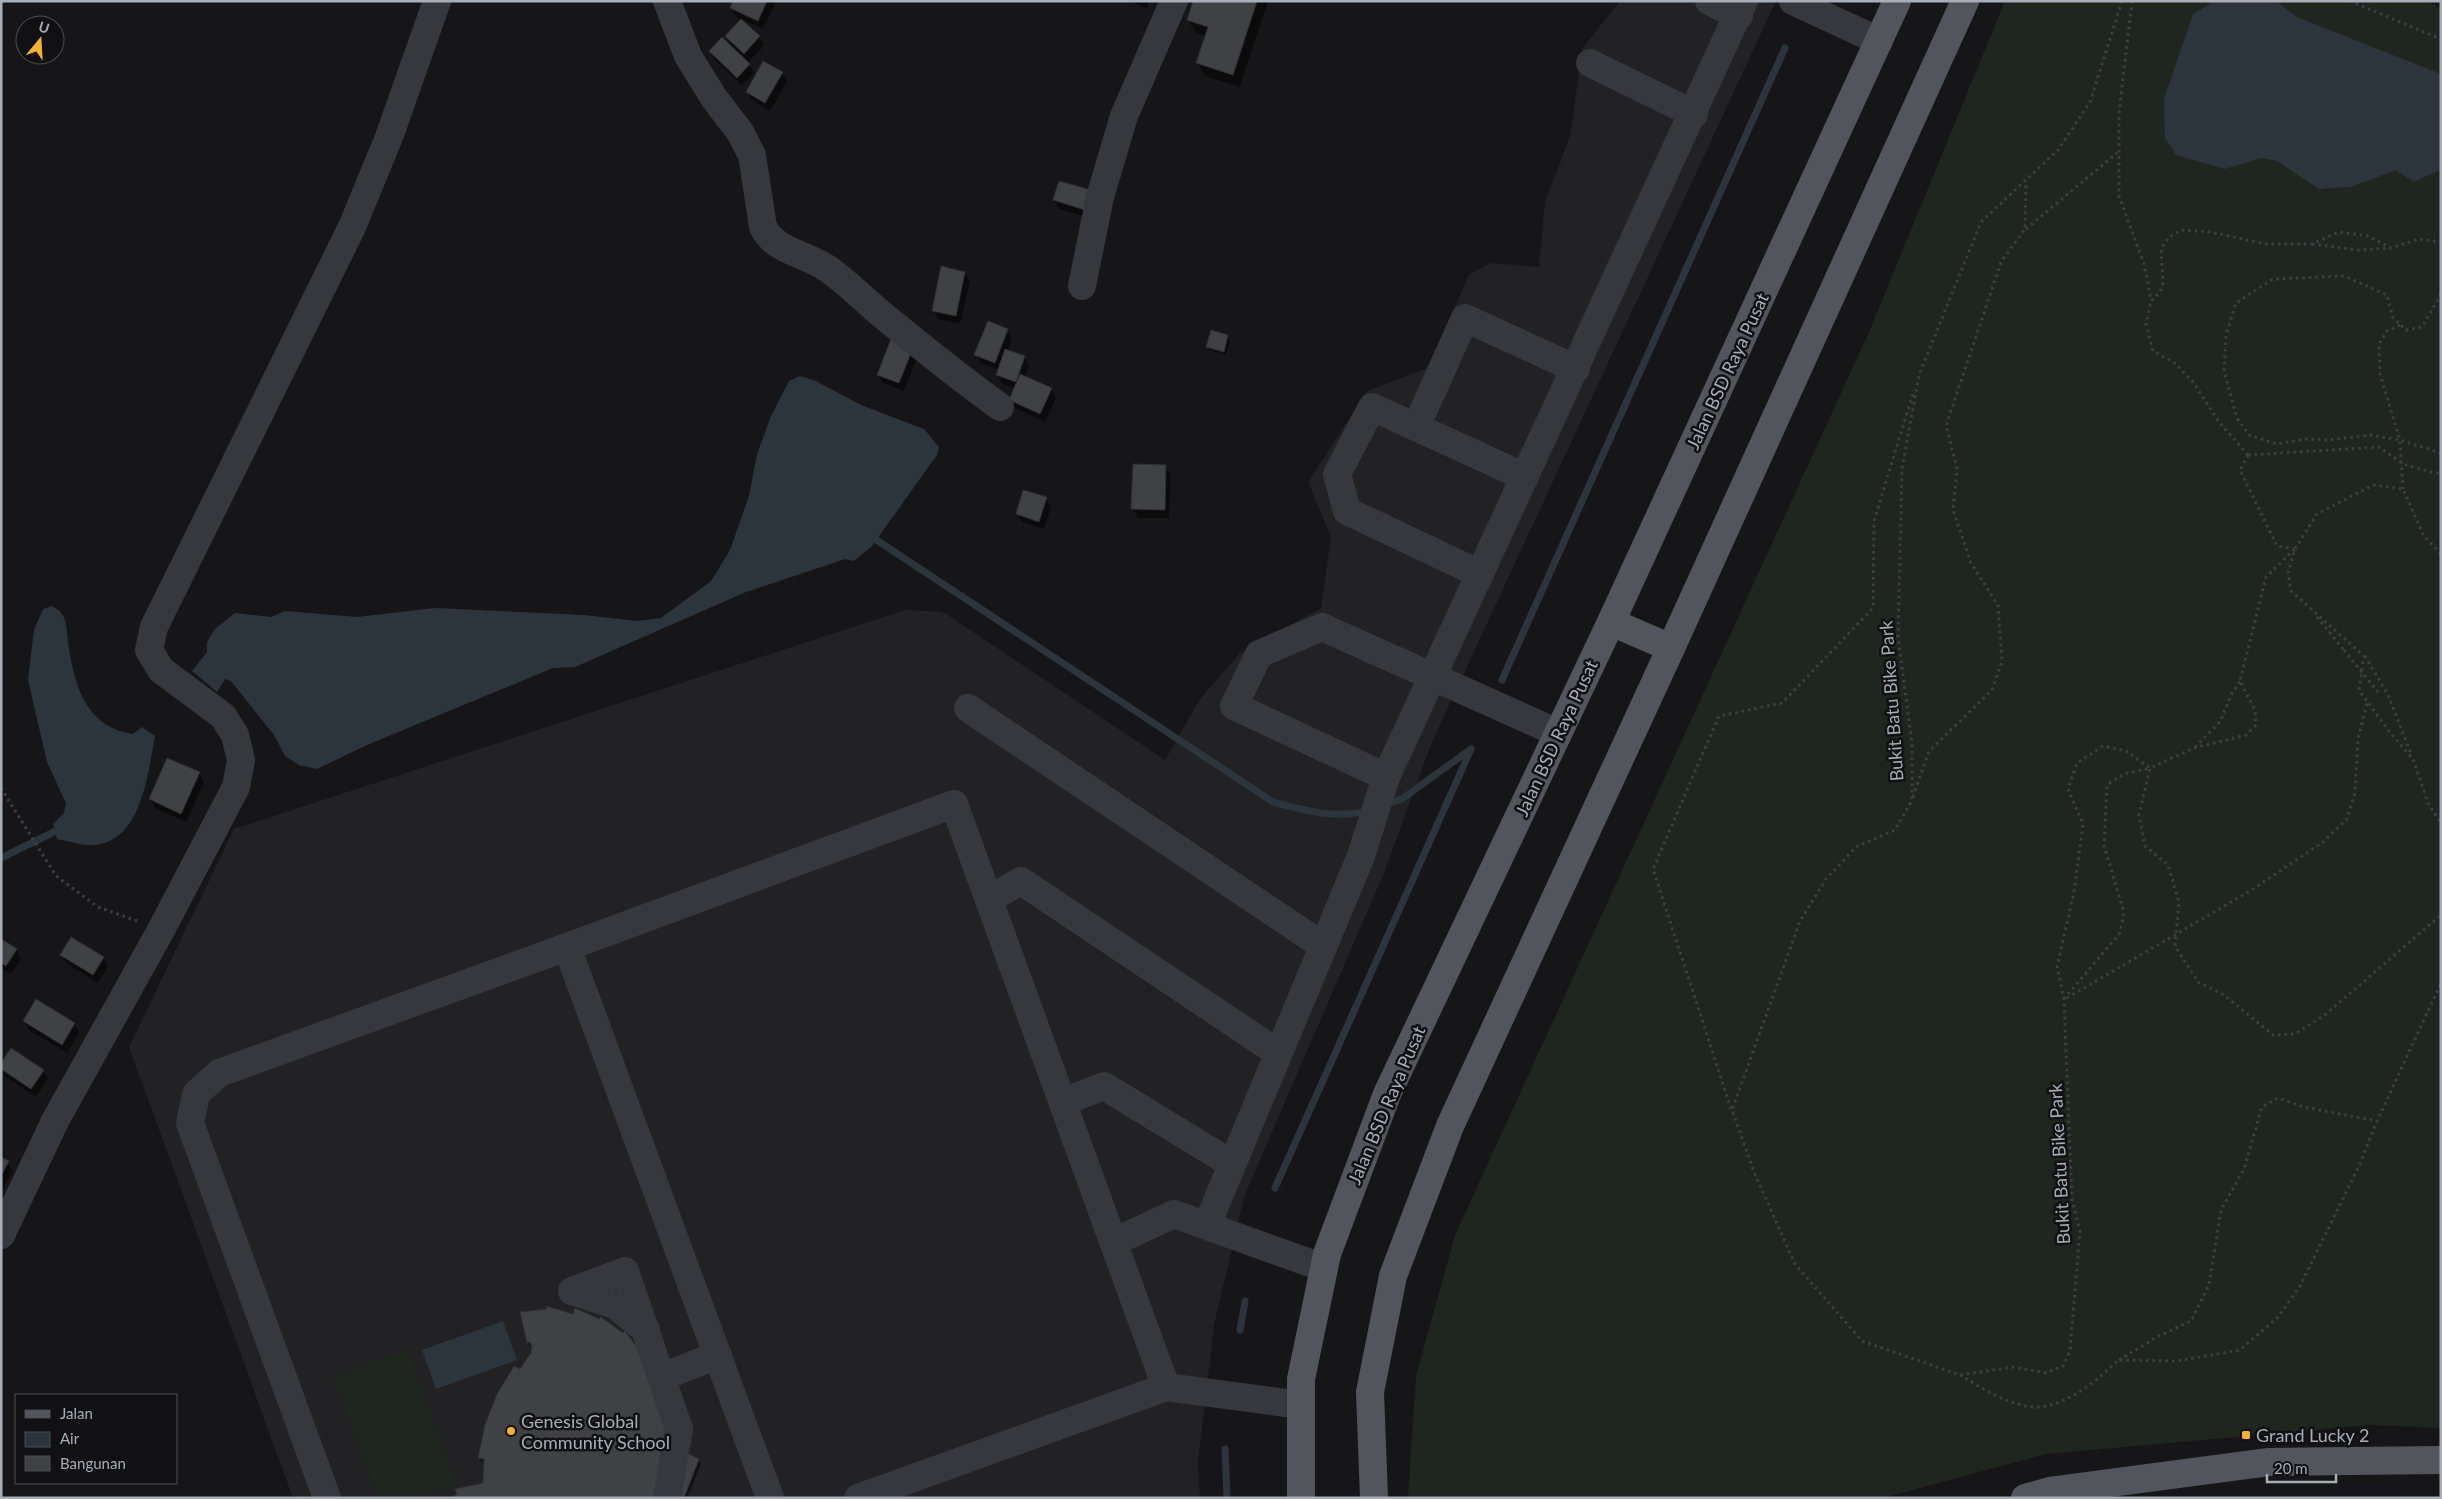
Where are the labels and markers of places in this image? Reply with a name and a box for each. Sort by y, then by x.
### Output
place label: Genesis Global Community School [521,1410,670,1453]
place label: Grand Lucky 2 [2256,1424,2369,1446]
marker: Genesis Global Community School [505,1425,517,1437]
marker: Grand Lucky 2 [2240,1429,2252,1441]

